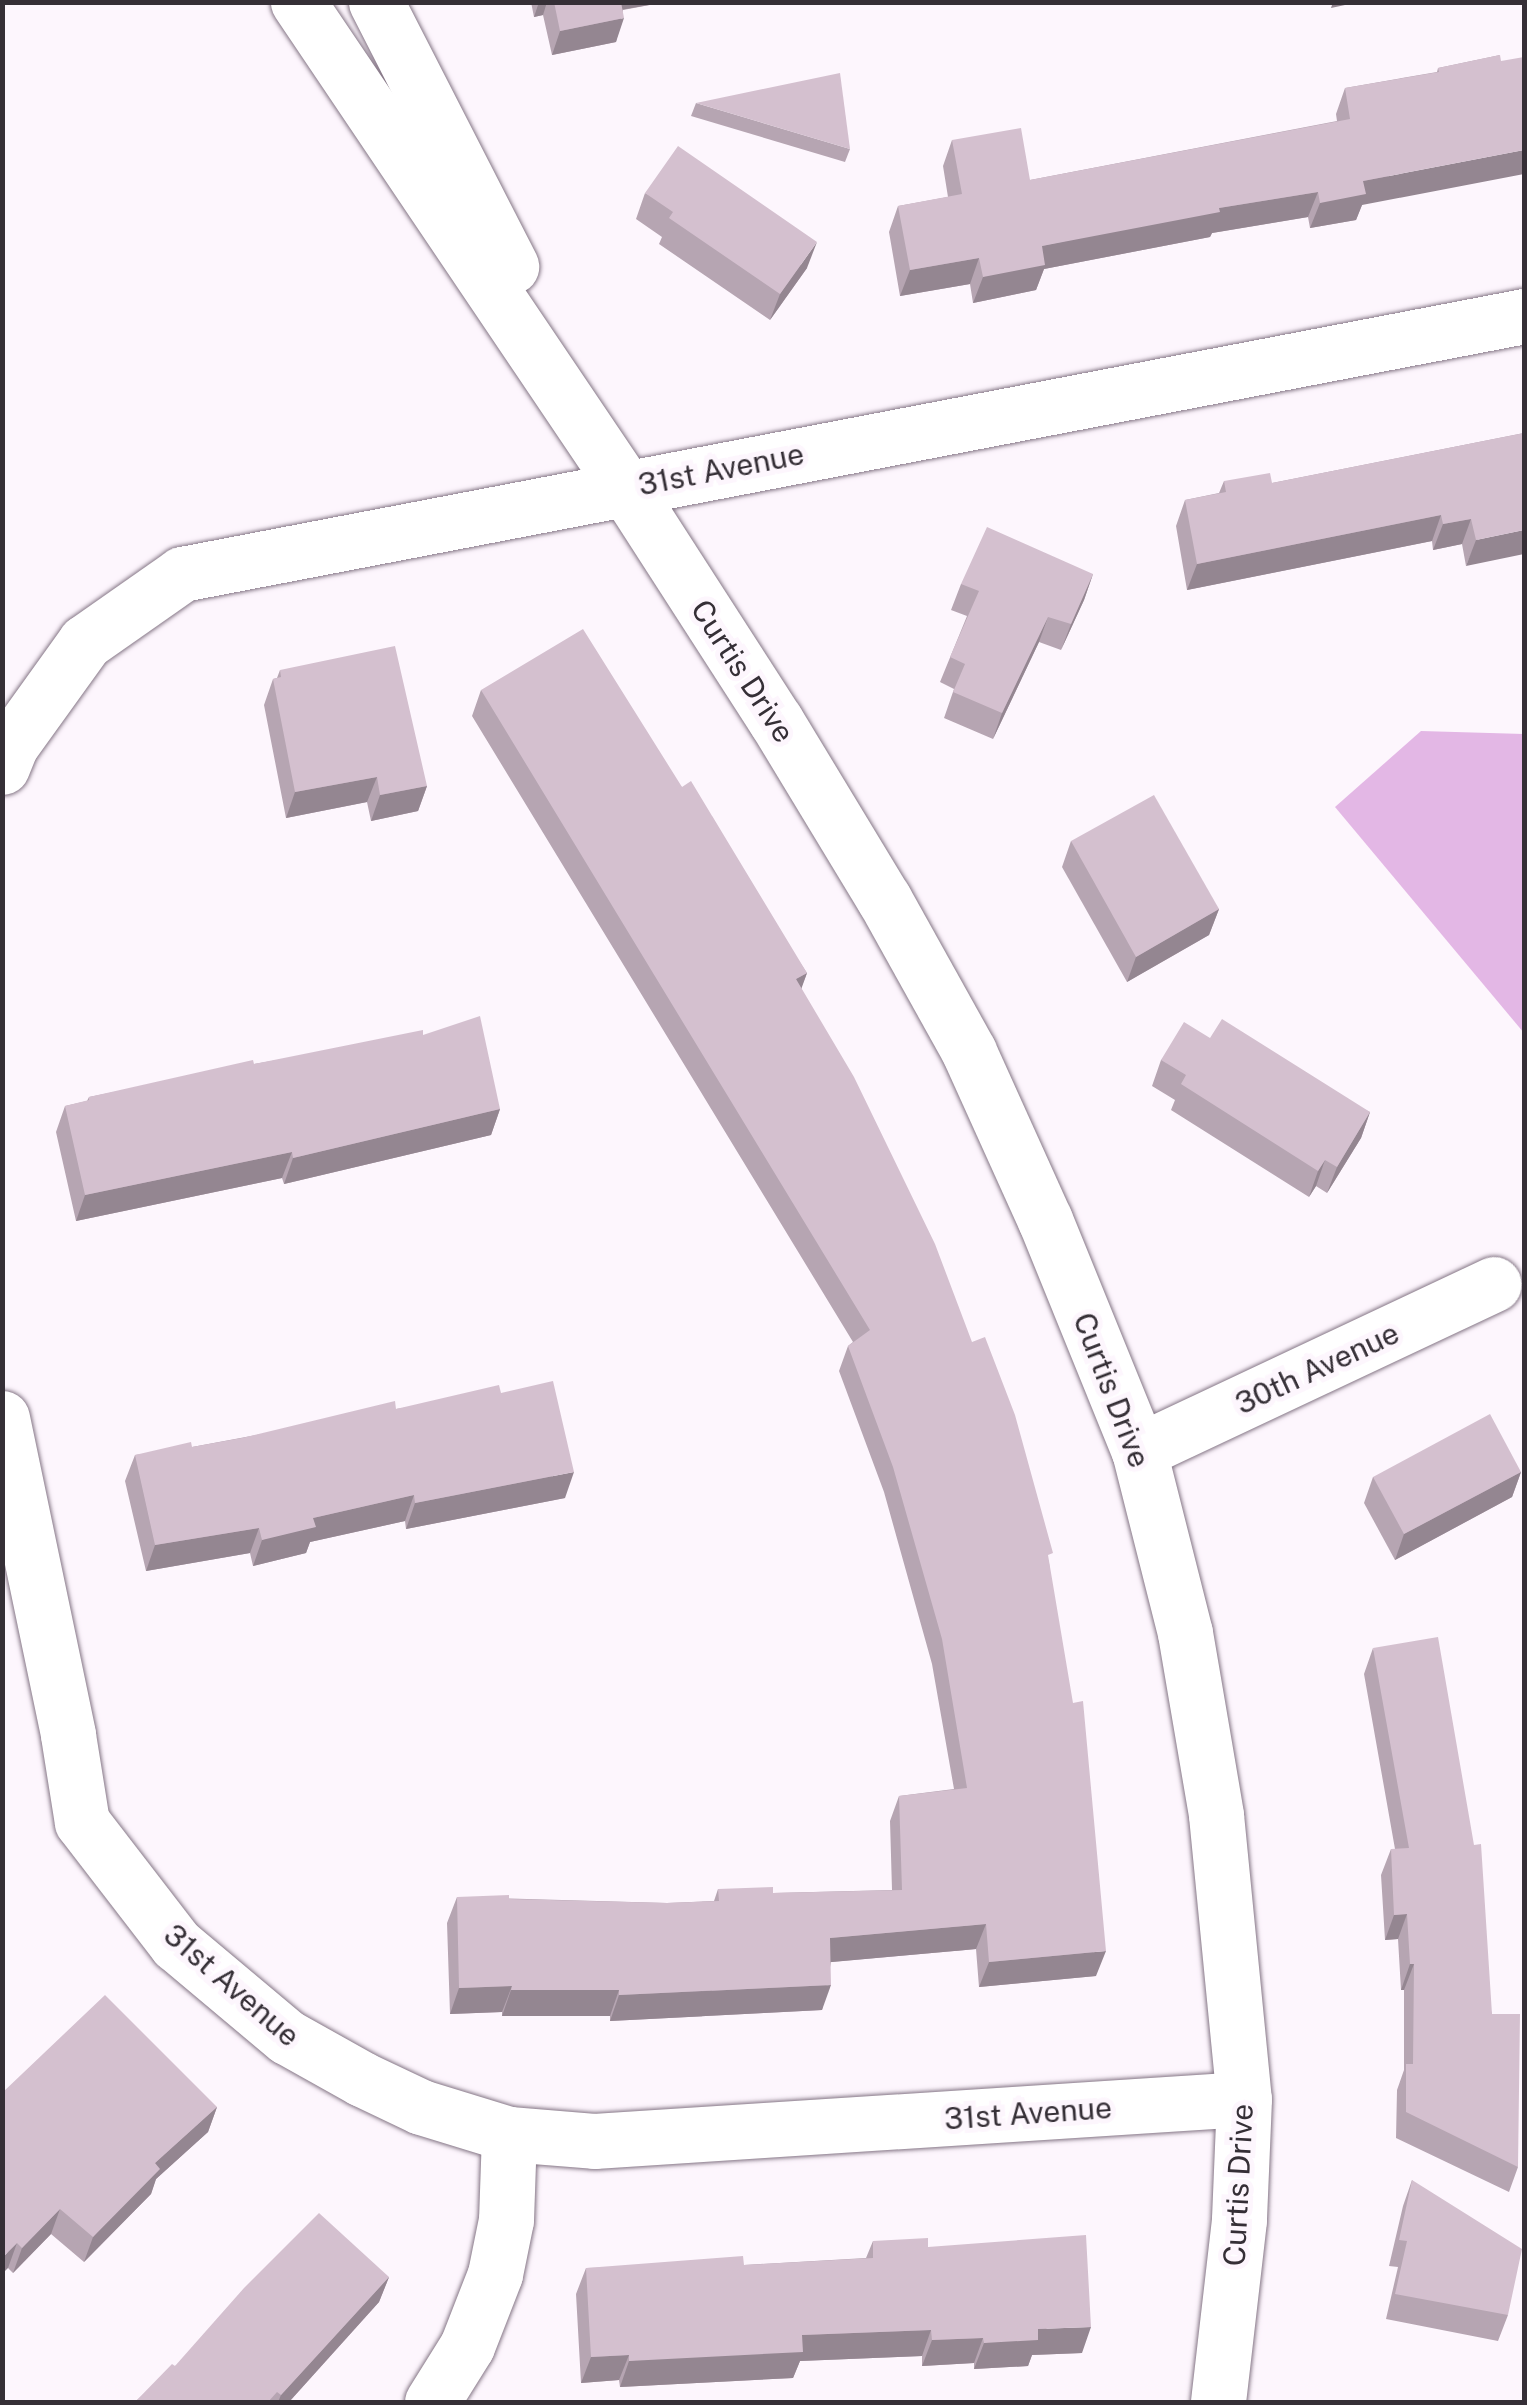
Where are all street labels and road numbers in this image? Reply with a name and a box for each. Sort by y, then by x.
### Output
street label: 31st Avenue [635,435,807,503]
street label: Curtis Drive [684,593,802,749]
street label: Curtis Drive [1066,1308,1158,1472]
street label: 30th Avenue [1229,1314,1405,1422]
street label: 31st Avenue [157,1916,307,2054]
street label: 31st Avenue [943,2089,1113,2137]
street label: Curtis Drive [1216,2103,1260,2267]

